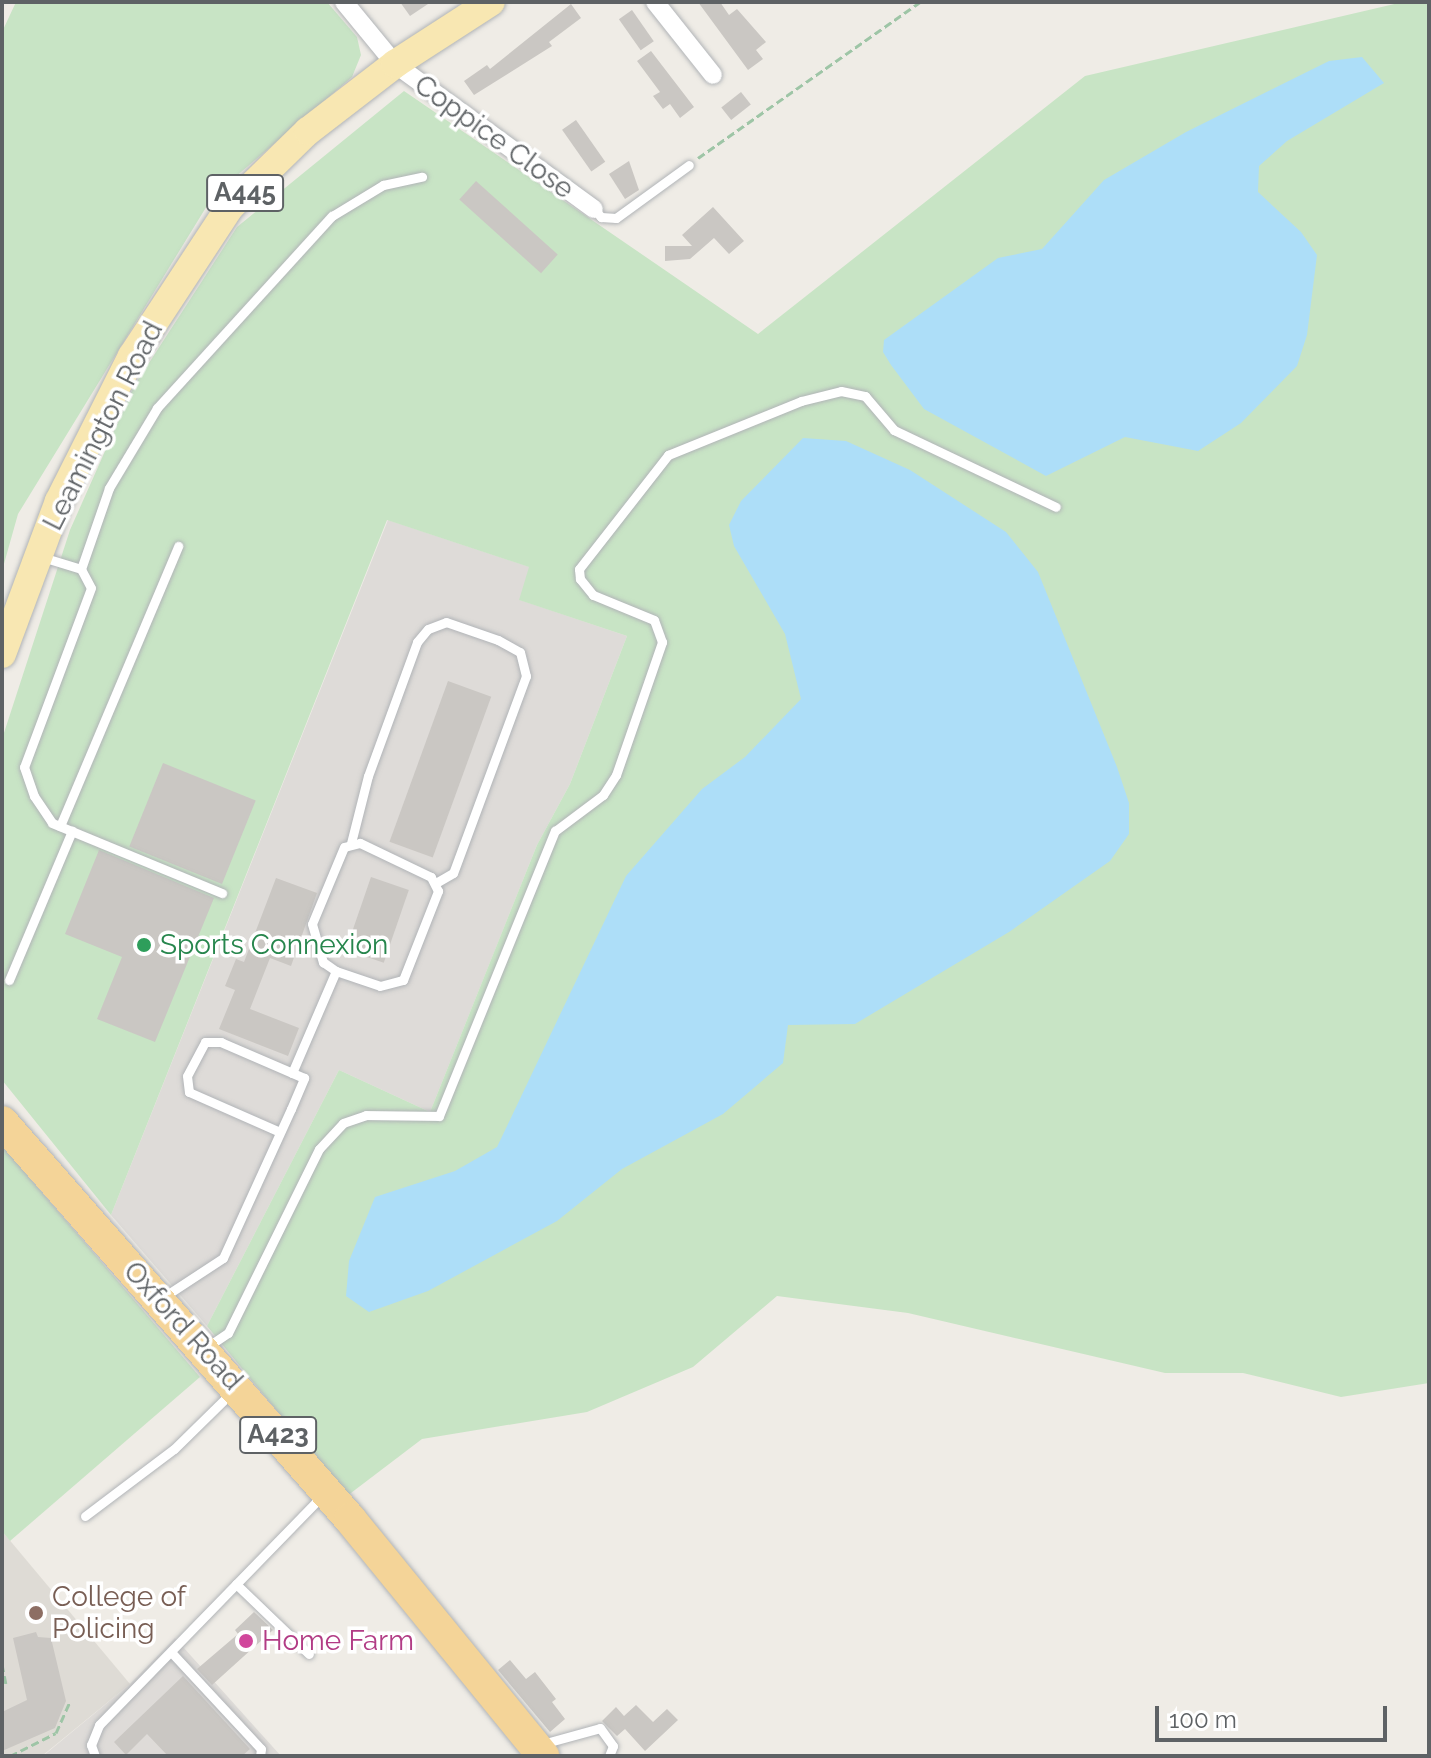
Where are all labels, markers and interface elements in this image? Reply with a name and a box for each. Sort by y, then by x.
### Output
street label: Coppice Close [408,68,580,206]
road number: A445 [205,171,285,215]
street label: Leamington Road [36,316,170,536]
place label: Sports Connexion [160,928,388,962]
marker: Sports Connexion [135,936,153,954]
street label: Oxford Road [116,1255,250,1397]
road number: A423 [238,1413,318,1457]
place label: College of Policing [52,1580,186,1646]
marker: College of Policing [27,1604,45,1622]
place label: Home Farm [262,1624,414,1658]
marker: Home Farm [237,1632,255,1650]
scale bar [1159,1690,1391,1740]
text: 100 m [1169,1705,1237,1734]

